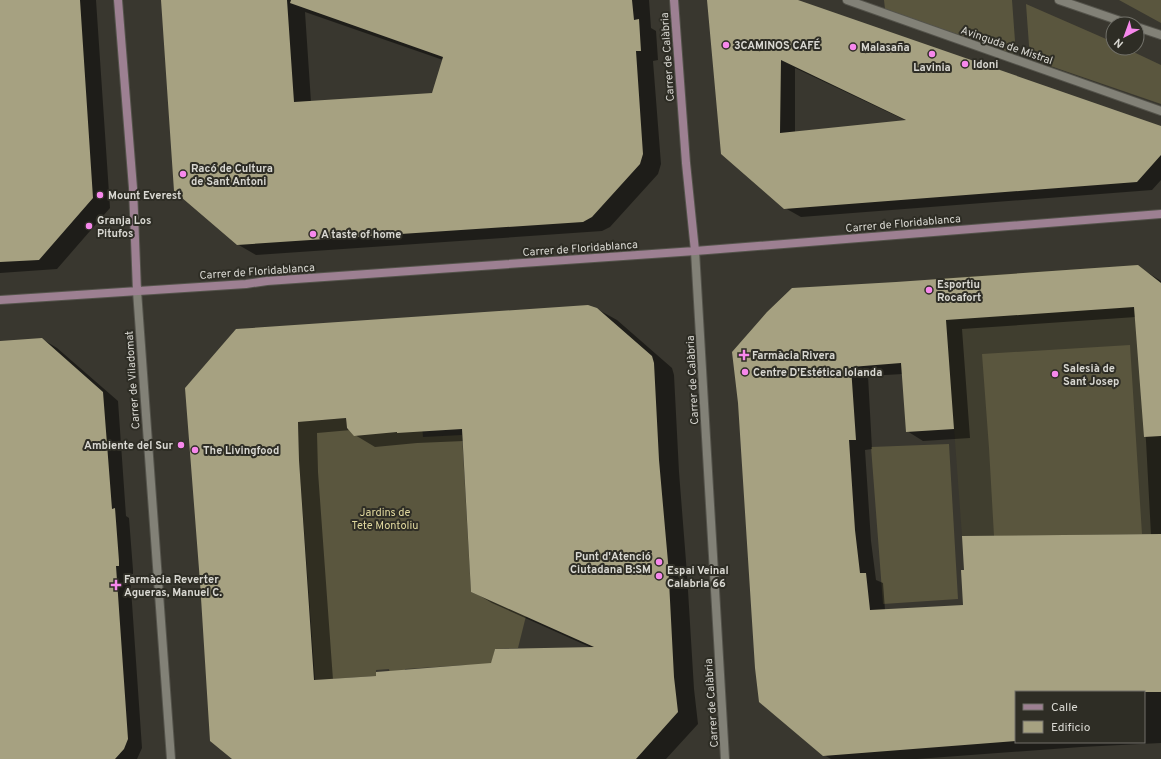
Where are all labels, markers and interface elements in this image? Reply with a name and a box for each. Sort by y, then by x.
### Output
street label: Carrer de Calàbria [658,12,678,102]
north arrow [1105,16,1145,56]
street label: Avinguda de Mistral [959,24,1055,68]
text: N [1112,35,1127,51]
place label: 3CAMINOS CAFÉ [734,38,820,53]
marker: 3CAMINOS CAFÉ [721,40,731,50]
place label: Malasaña [861,41,910,55]
marker: Malasaña [848,42,858,52]
marker: Lavinia [927,49,937,59]
place label: Idoni [973,58,998,72]
marker: Idoni [960,59,970,69]
place label: Lavinia [913,61,951,75]
place label: Racó de Cultura de Sant Antoni [191,162,273,189]
marker: Racó de Cultura de Sant Antoni [178,169,188,179]
place label: Mount Everest [108,189,181,203]
marker: Mount Everest [95,190,105,200]
street label: Carrer de Floridablanca [845,212,961,236]
place label: Granja Los Pitufos [97,214,151,241]
marker: Granja Los Pitufos [84,221,94,231]
place label: A taste of home [321,228,401,242]
marker: A taste of home [308,229,318,239]
street label: Carrer de Floridablanca [522,238,638,260]
street label: Carrer de Floridablanca [199,261,315,283]
place label: Esportiu Rocafort [937,278,981,305]
marker: Esportiu Rocafort [924,285,934,295]
street label: Carrer de Viladomat [123,330,143,430]
street label: Carrer de Calàbria [684,335,702,425]
place label: Farmàcia Rivera [752,349,835,363]
marker: Farmàcia Rivera [739,350,749,360]
place label: Salesià de Sant Josep [1063,362,1119,389]
place label: Centre D'Estética Iolanda [753,366,882,380]
marker: Centre D'Estética Iolanda [740,367,750,377]
marker: Salesià de Sant Josep [1050,369,1060,379]
place label: Ambiente del Sur [84,439,173,453]
marker: Ambiente del Sur [176,440,186,450]
place label: The Livingfood [203,444,279,458]
marker: The Livingfood [190,445,200,455]
park label: Jardins de Tete Montoliu [352,506,418,533]
place label: Punt d'Atenció Ciutadana B:SM [570,550,651,577]
marker: Punt d'Atenció Ciutadana B:SM [654,557,664,567]
place label: Espai Veinal Calabria 66 [667,564,729,591]
marker: Espai Veinal Calabria 66 [654,571,664,581]
place label: Farmàcia Reverter Agueras, Manuel C. [124,573,222,600]
marker: Farmàcia Reverter Agueras, Manuel C. [111,580,121,590]
street label: Carrer de Calàbria [702,658,722,748]
legend [1015,691,1145,743]
text: Calle [1051,700,1078,716]
text: Edificio [1051,720,1091,736]

